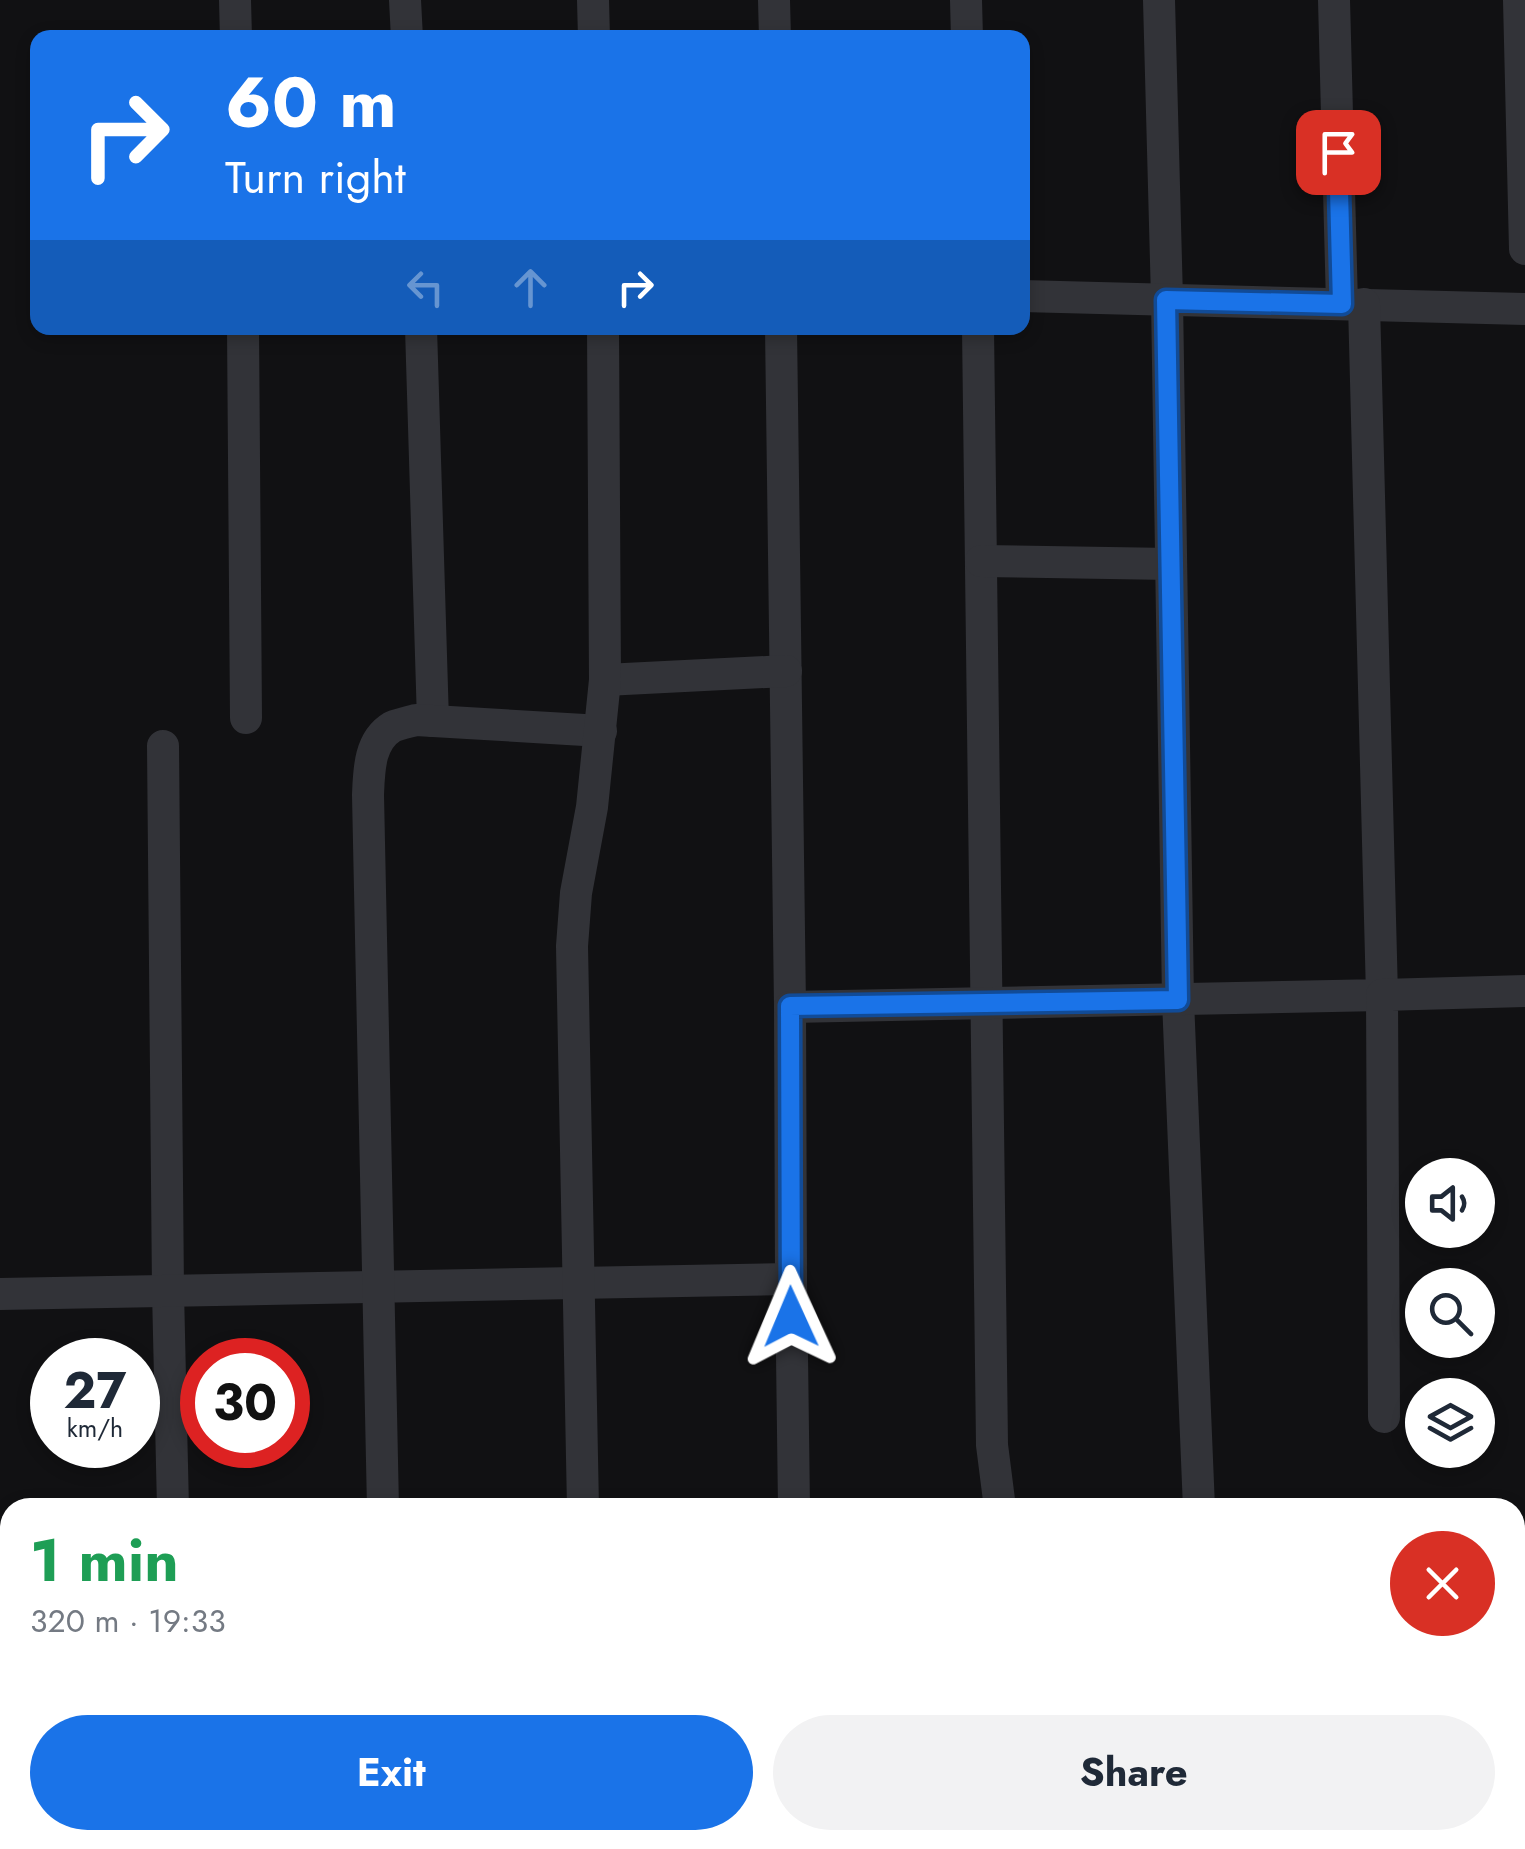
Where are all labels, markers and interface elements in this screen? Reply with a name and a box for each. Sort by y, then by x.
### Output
text: 60 m [225,52,397,153]
icon: right [60,70,190,200]
pin [1296,110,1381,195]
icon: arrive [1311,125,1366,180]
text: Turn right [225,145,406,210]
icon: left [398,260,453,315]
icon: ahead [503,260,558,315]
icon: right [608,260,663,315]
map controls [1405,1158,1495,1468]
button: sound [1405,1158,1495,1248]
position arrow [739,1265,843,1369]
button: search [1405,1268,1495,1358]
speed limit sign: 30 [180,1338,310,1468]
text: 27 [64,1354,126,1427]
button: layers [1405,1378,1495,1468]
text: km/h [67,1410,123,1446]
text: 1 min [30,1517,179,1604]
button: close [1390,1531,1495,1636]
text: 320 m · 19:33 [30,1598,226,1644]
button: Exit [30,1715,753,1830]
button: Share [773,1715,1495,1830]

